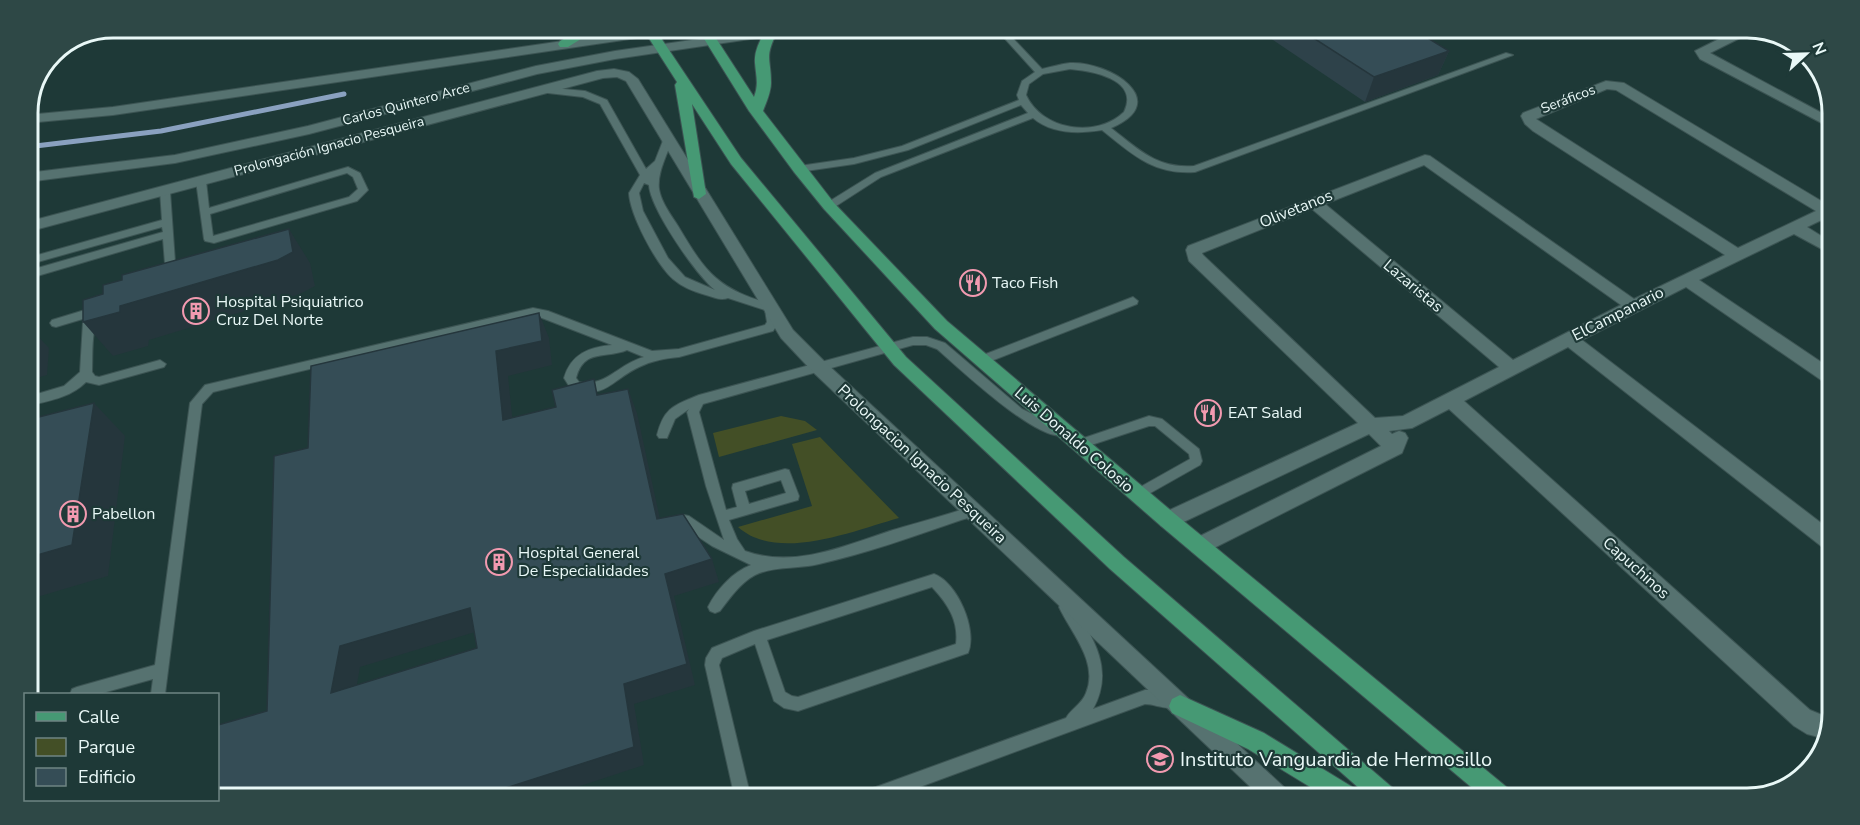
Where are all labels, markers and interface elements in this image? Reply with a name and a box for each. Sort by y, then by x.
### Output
north arrow [1776,24,1836,84]
text: N [1807,39,1831,58]
street label: Carlos Quintero Arce [340,78,472,130]
street label: Seráficos [1538,80,1598,118]
street label: Prolongación Ignacio Pesqueira [232,111,426,181]
street label: Olivetanos [1256,184,1336,234]
street label: Lazaristas [1378,254,1448,318]
restaurant icon: Taco Fish [958,268,988,298]
place label: Taco Fish [992,272,1058,294]
street label: ElCampanario [1568,281,1668,347]
place label: Hospital Psiquiatrico Cruz Del Norte [216,291,364,331]
building icon: Hospital Psiquiatrico Cruz Del Norte [181,296,211,326]
street label: Prolongacion Ignacio Pesqueira [833,380,1011,548]
street label: Luis Donaldo Colosio [1010,382,1138,498]
restaurant icon: EAT Salad [1193,398,1223,428]
place label: EAT Salad [1228,402,1302,424]
building icon: Pabellon [58,499,88,529]
place label: Pabellon [92,503,155,525]
street label: Capuchinos [1598,532,1674,604]
place label: Hospital General De Especialidades [518,542,649,582]
building icon: Hospital General De Especialidades [484,547,514,577]
legend [24,693,219,801]
text: Calle [78,705,120,729]
text: Parque [78,735,135,759]
school or university icon: Instituto Vanguardia de Hermosillo [1145,744,1175,774]
place label: Instituto Vanguardia de Hermosillo [1180,746,1492,773]
text: Edificio [78,765,136,789]

